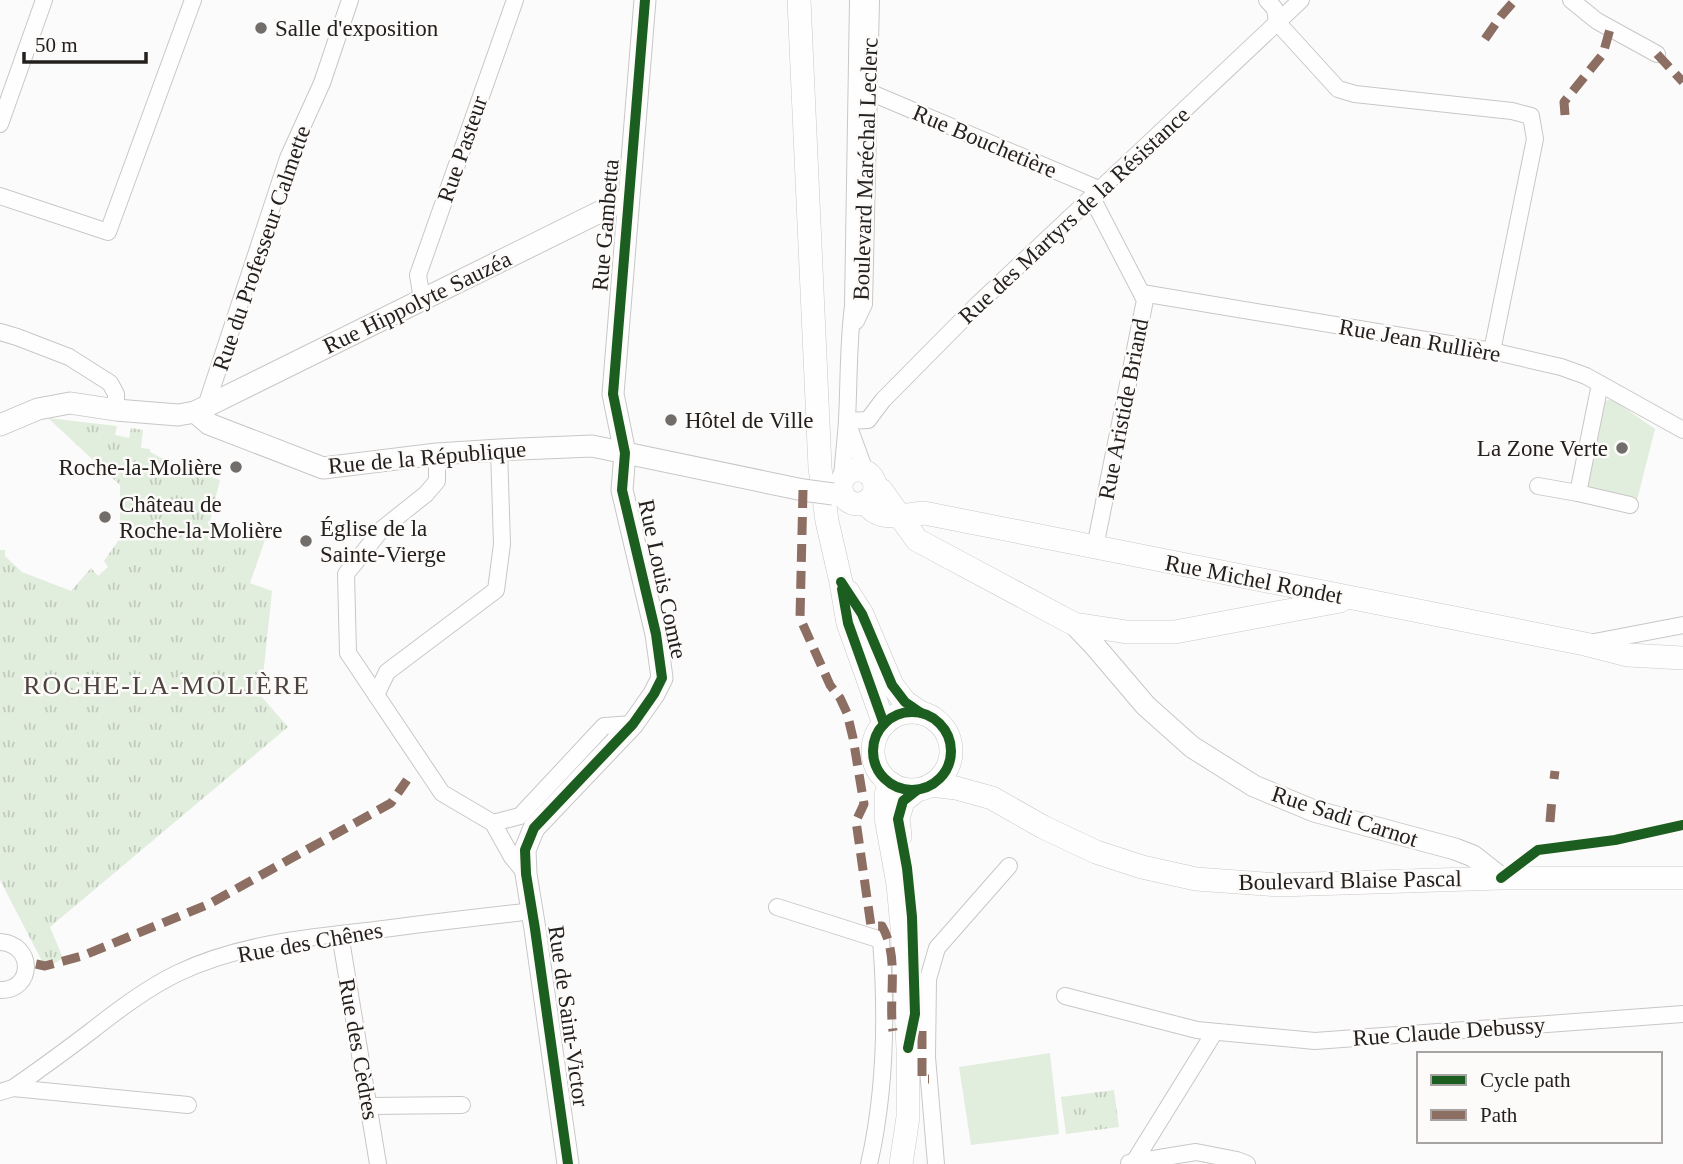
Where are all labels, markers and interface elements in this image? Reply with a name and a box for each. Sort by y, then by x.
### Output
place label: Salle d'exposition [275,16,439,41]
marker: Salle d'exposition [253,20,269,36]
scale bar [24,21,147,65]
text: 50 m [35,33,78,57]
street label: Boulevard Maréchal Leclerc [848,37,883,301]
street label: Rue Pasteur [433,93,492,205]
street label: Rue Bouchetière [909,100,1061,183]
street label: Rue des Martyrs de la Résistance [954,102,1195,329]
street label: Rue du Professeur Calmette [208,122,315,374]
street label: Rue Gambetta [587,158,624,292]
street label: Rue Hippolyte Sauzéa [319,246,515,359]
street label: Rue Jean Rullière [1337,314,1503,367]
street label: Rue Aristide Briand [1094,316,1153,502]
place label: Hôtel de Ville [685,408,814,433]
marker: Hôtel de Ville [663,412,679,428]
street label: Rue de la République [327,436,527,479]
place label: La Zone Verte [1477,436,1608,461]
marker: La Zone Verte [1614,440,1630,456]
place label: Roche-la-Molière [59,455,222,480]
marker: Roche-la-Molière [228,459,244,475]
place label: Château de Roche-la-Molière [119,492,282,543]
street label: Rue Louis Comte [633,497,692,661]
marker: Château de Roche-la-Molière [97,509,113,525]
place label: Église de la Sainte-Vierge [320,516,446,567]
marker: Église de la Sainte-Vierge [298,533,314,549]
street label: Rue Michel Rondet [1163,550,1345,609]
district label: ROCHE-LA-MOLIÈRE [23,671,311,700]
street label: Rue Sadi Carnot [1269,781,1422,852]
street label: Boulevard Blaise Pascal [1238,866,1462,895]
street label: Rue des Chênes [236,917,385,968]
street label: Rue de Saint-Victor [543,924,594,1109]
street label: Rue des Cèdres [334,976,383,1122]
street label: Rue Claude Debussy [1352,1012,1547,1051]
legend [1417,1052,1662,1143]
text: Cycle path [1480,1068,1571,1092]
text: Path [1480,1103,1518,1127]

